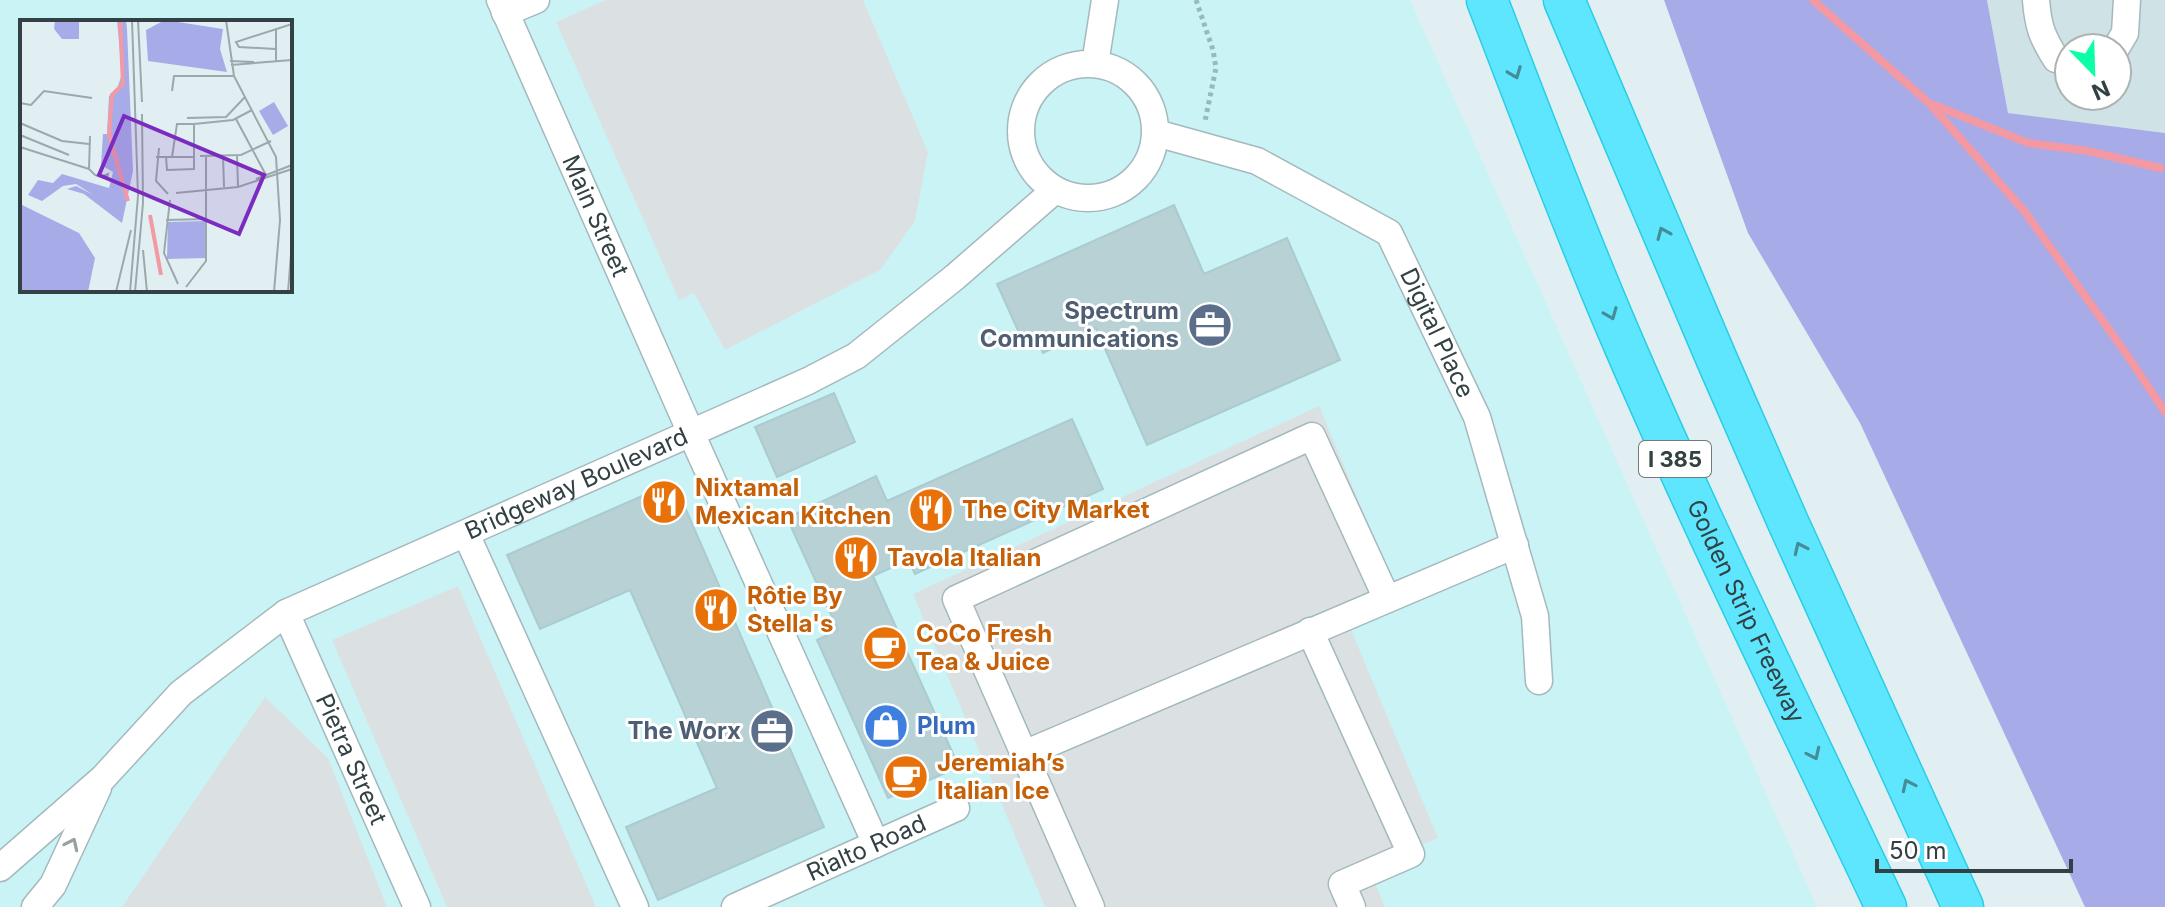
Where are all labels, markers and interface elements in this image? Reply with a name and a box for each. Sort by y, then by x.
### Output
inset map [20,20,292,292]
north arrow [2053,32,2133,112]
one-way arrow [1505,65,1522,79]
text: N [2088,75,2114,106]
street label: Main Street [556,151,635,281]
one-way arrow [1656,227,1673,241]
street label: Digital Place [1394,263,1481,402]
place label: Spectrum Communications [980,296,1179,353]
office icon: Spectrum Communications [1186,301,1234,349]
one-way arrow [1602,306,1618,320]
street label: Bridgeway Boulevard [460,421,692,546]
road number: I 385 [1639,441,1711,477]
place label: Nixtamal Mexican Kitchen [695,473,891,530]
restaurant icon: Nixtamal Mexican Kitchen [640,478,688,526]
restaurant icon: The City Market [907,486,955,534]
place label: The City Market [962,495,1150,524]
street label: Golden Strip Freeway [1681,495,1811,728]
restaurant icon: Tavola Italian [832,534,880,582]
one-way arrow [1794,542,1810,557]
place label: Tavola Italian [887,543,1041,572]
place label: Rôtie By Stella's [747,581,843,638]
restaurant icon: Rôtie By Stella's [692,586,740,634]
place label: CoCo Fresh Tea & Juice [916,619,1052,676]
cafe icon: CoCo Fresh Tea & Juice [861,624,909,672]
street label: Pietra Street [310,689,393,829]
shop icon: Plum [862,702,910,750]
office icon: The Worx [748,707,796,755]
place label: Plum [917,711,976,740]
place label: The Worx [628,716,741,745]
one-way arrow [1804,746,1820,760]
place label: Jeremiah’s Italian Ice [937,748,1065,805]
cafe icon: Jeremiah’s Italian Ice [882,753,930,801]
one-way arrow [1902,779,1918,793]
street label: Rialto Road [802,808,930,887]
scale bar [1877,823,2071,873]
text: 50 m [1889,836,1947,865]
one-way arrow [62,838,78,852]

